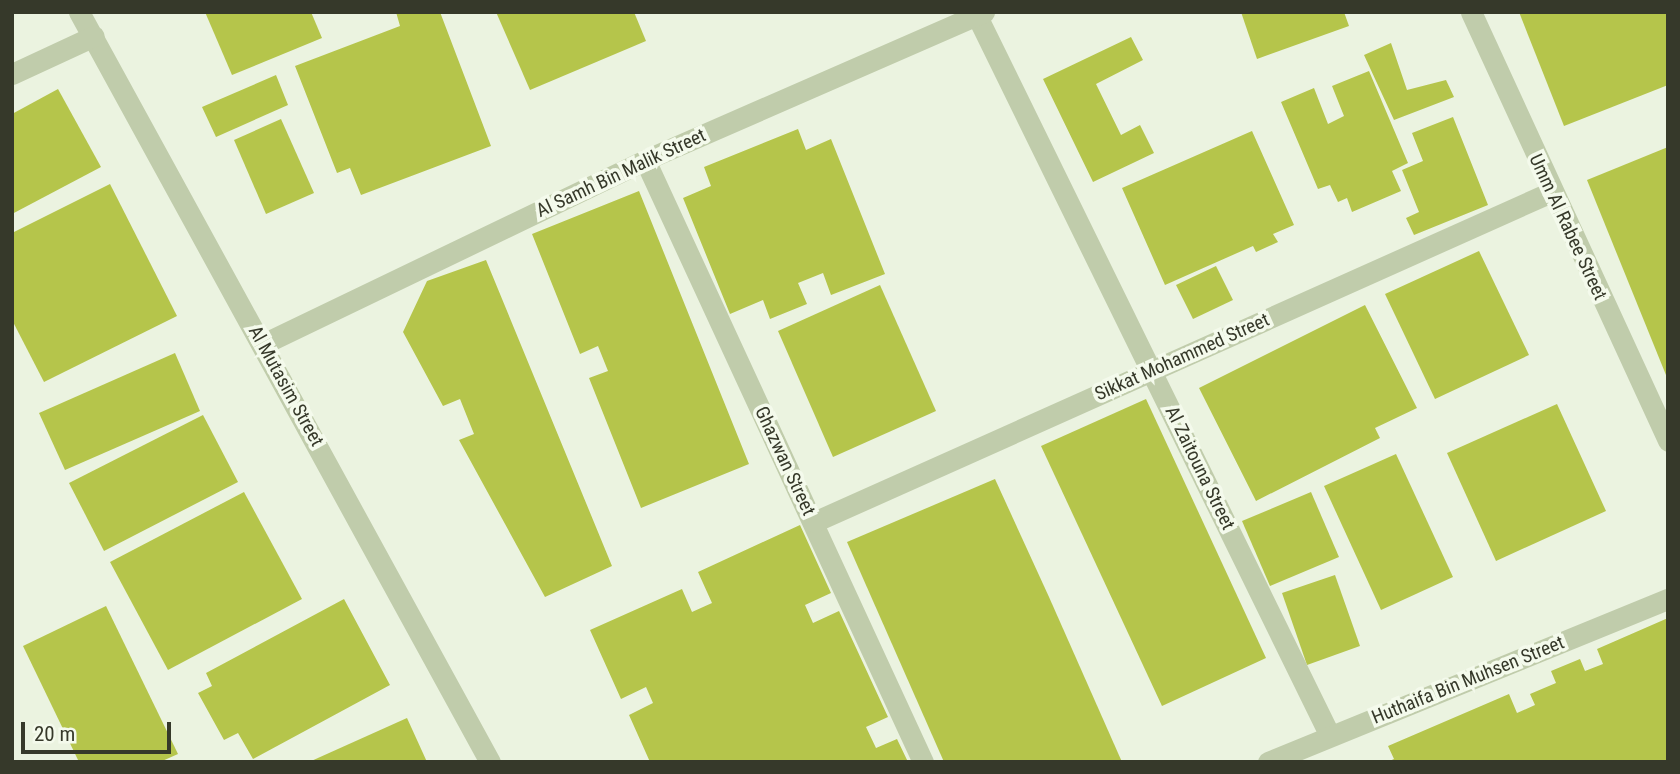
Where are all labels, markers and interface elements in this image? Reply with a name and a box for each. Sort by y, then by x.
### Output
street label: Al Samh Bin Malik Street [533,124,709,222]
street label: Umm Al Rabee Street [1524,150,1612,304]
street label: Sikkat Mohammed Street [1091,308,1273,406]
street label: Al Mutasim Street [244,322,328,450]
street label: Ghazwan Street [750,403,820,519]
street label: Al Zaitouna Street [1160,403,1240,533]
street label: Huthaifa Bin Muhsen Street [1369,631,1567,729]
scale bar [24,708,175,752]
text: 20 m [34,722,75,746]

